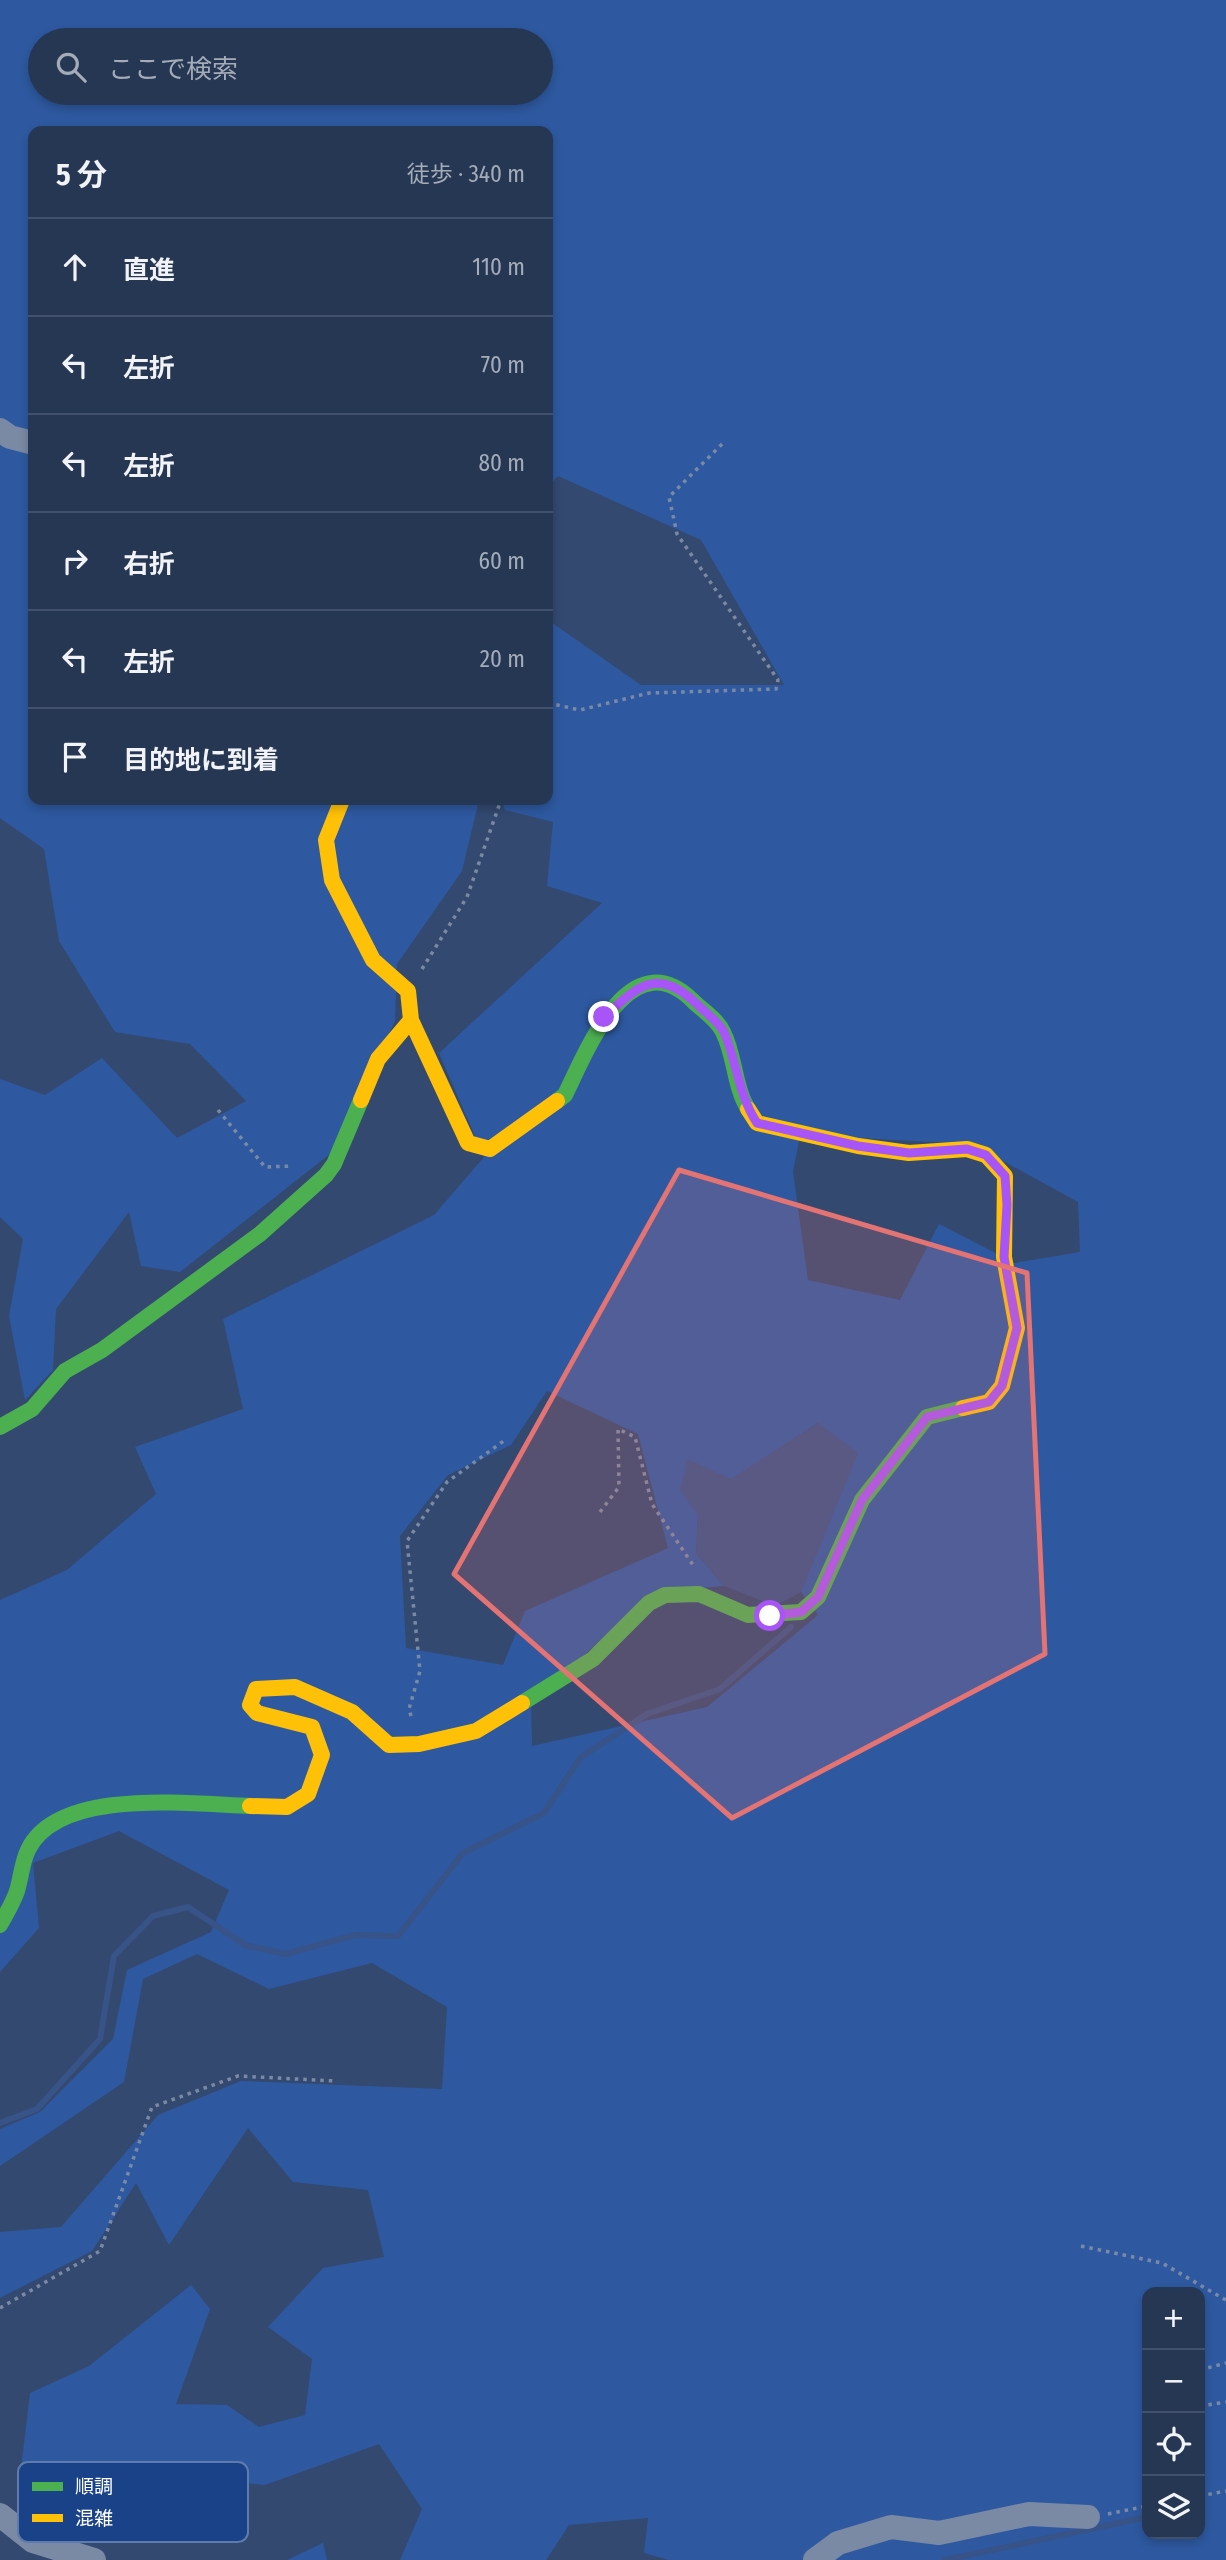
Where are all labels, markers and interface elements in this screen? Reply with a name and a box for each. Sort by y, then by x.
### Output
search box [28,28,553,105]
icon: search [52,48,90,86]
text: ここで検索 [108,54,238,85]
text: 5 分 [56,157,107,193]
text: 徒歩 · 340 m [407,160,525,188]
icon: ahead [56,248,94,286]
text: 110 m [472,253,525,281]
text: 直進 [123,255,175,286]
icon: left [56,346,94,384]
text: 70 m [481,351,525,379]
text: 左折 [123,353,175,384]
icon: left [56,444,94,482]
text: 80 m [478,449,525,477]
text: 左折 [123,451,175,482]
icon: right [56,542,94,580]
text: 60 m [479,547,525,575]
text: 右折 [123,549,175,580]
icon: left [56,640,94,678]
text: 20 m [480,645,525,673]
text: 左折 [123,647,175,678]
icon: arrive [56,738,94,776]
text: 目的地に到着 [123,745,279,776]
route end [588,1001,619,1032]
route start [754,1600,785,1631]
map controls [1142,2287,1205,2539]
button: + [1142,2287,1205,2350]
button: − [1142,2350,1205,2413]
button: locate [1142,2413,1205,2476]
legend [18,2462,248,2542]
text: 順調 [75,2475,113,2498]
button: layers [1142,2476,1205,2539]
text: 混雑 [75,2507,113,2530]

